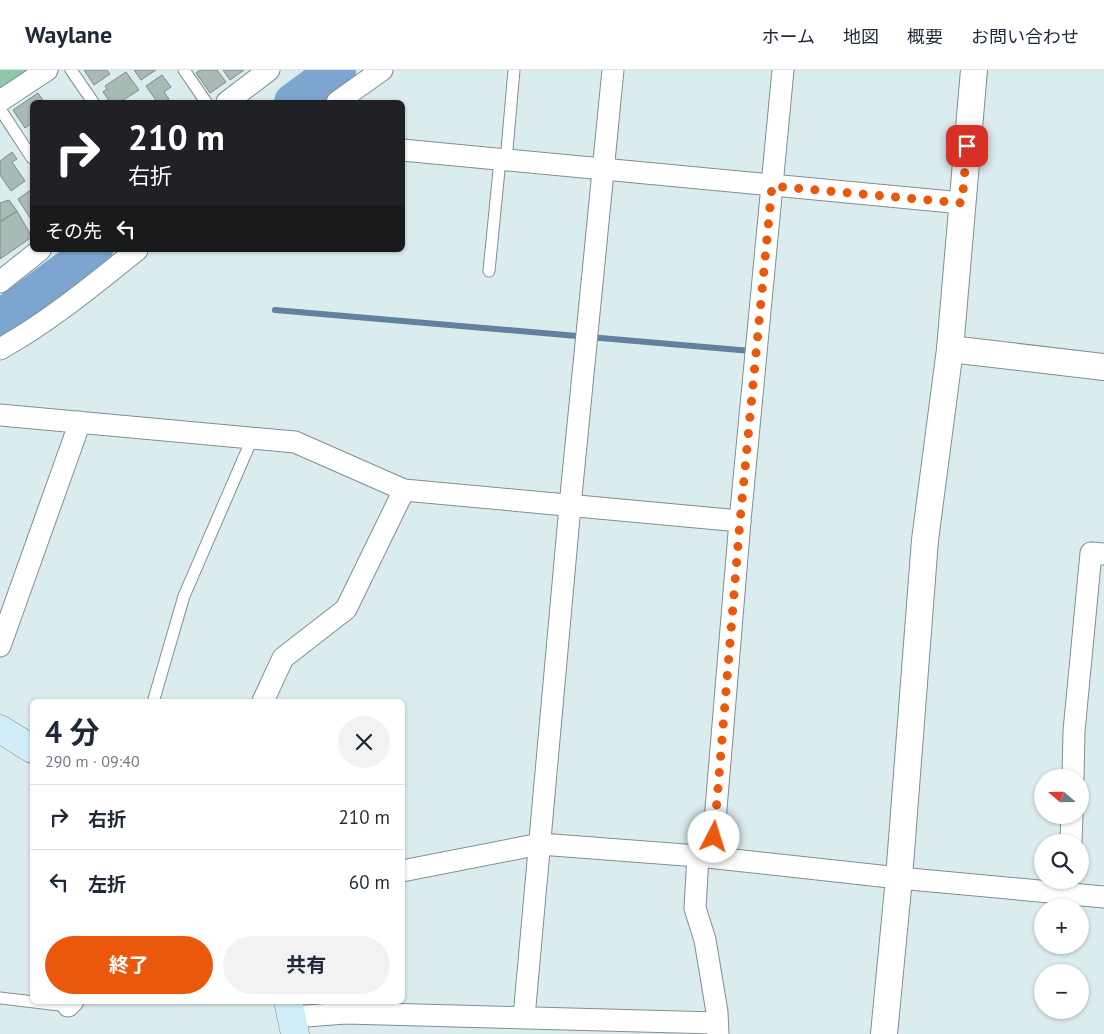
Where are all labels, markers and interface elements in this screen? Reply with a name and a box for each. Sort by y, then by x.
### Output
text: Waylane [25,19,112,50]
text: ホーム [762,25,815,48]
text: 地図 [843,25,879,48]
text: 概要 [907,25,943,48]
text: お問い合わせ [971,25,1079,48]
text: 210 m [128,114,225,160]
icon: right [45,120,110,185]
pin [946,125,988,167]
icon: arrive [953,132,981,160]
text: 右折 [128,162,172,190]
icon: left [112,215,140,243]
text: その先 [45,219,102,243]
text: 4 分 [45,712,100,751]
button: close [338,716,390,768]
text: 290 m · 09:40 [45,751,140,771]
north arrow [1034,769,1089,824]
map controls [1034,769,1089,1019]
icon: right [45,803,73,831]
text: 210 m [338,805,390,829]
text: 右折 [88,807,126,831]
position arrow [687,810,739,862]
button: search [1034,834,1089,889]
icon: left [45,868,73,896]
text: 60 m [349,870,390,894]
text: 左折 [88,872,126,896]
button: + [1034,899,1089,954]
button: 終了 [45,936,213,994]
button: 共有 [223,936,390,994]
button: − [1034,964,1089,1019]

